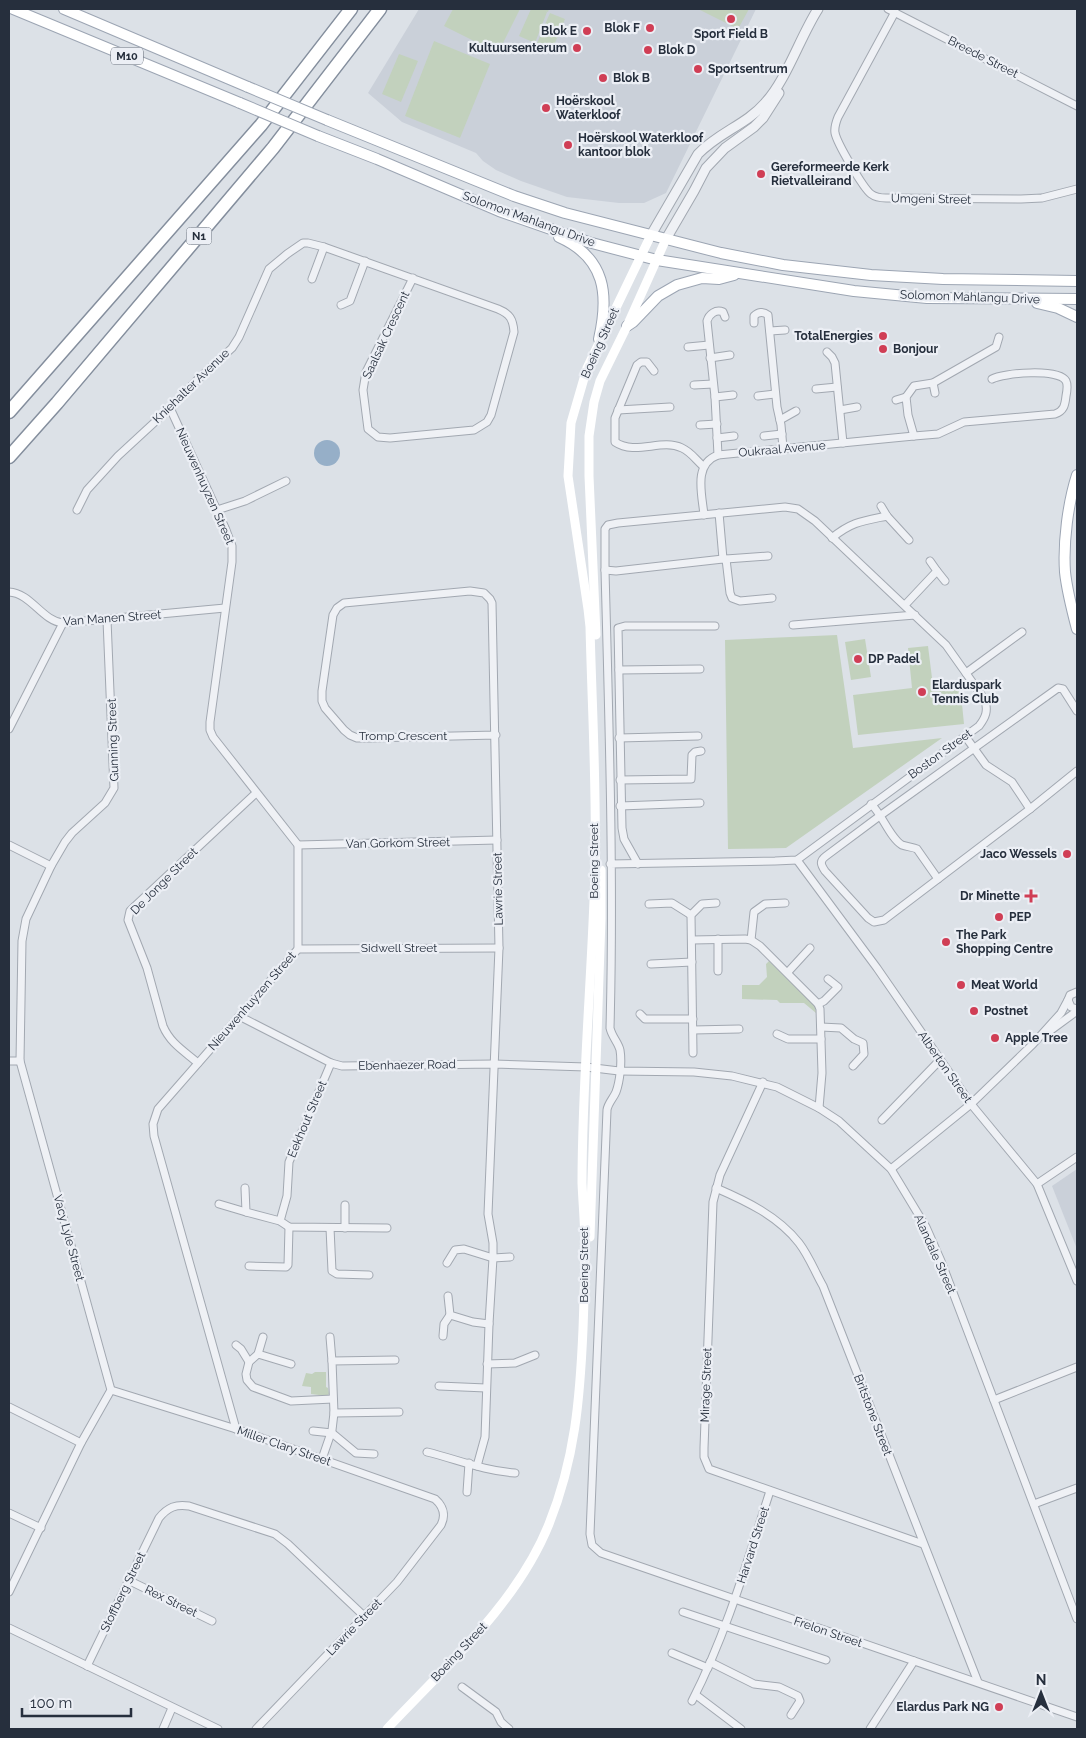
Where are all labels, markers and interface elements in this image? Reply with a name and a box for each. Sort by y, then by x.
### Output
marker: Sport Field B [725,13,737,25]
place label: Blok F [604,21,640,35]
marker: Blok F [644,22,656,34]
place label: Blok E [541,24,577,38]
marker: Blok E [581,25,593,37]
place label: Sport Field B [694,27,768,41]
street label: Breede Street [946,33,1020,81]
place label: Kultuursenterum [469,41,567,55]
marker: Kultuursenterum [571,42,583,54]
place label: Blok D [658,43,696,57]
marker: Blok D [642,44,654,56]
road number: M10 [111,48,143,64]
place label: Sportsentrum [708,62,788,76]
marker: Sportsentrum [692,63,704,75]
place label: Blok B [613,71,650,85]
marker: Blok B [597,72,609,84]
place label: Hoërskool Waterkloof [556,94,621,122]
marker: Hoërskool Waterkloof [540,102,552,114]
place label: Hoërskool Waterkloof kantoor blok [578,131,704,159]
marker: Hoërskool Waterkloof kantoor blok [562,139,574,151]
place label: Gereformeerde Kerk Rietvalleirand [771,160,889,188]
marker: Gereformeerde Kerk Rietvalleirand [755,168,767,180]
street label: Solomon Mahlangu Drive [461,188,597,250]
street label: Umgeni Street [891,191,971,207]
road number: N1 [186,228,212,245]
street label: Solomon Mahlangu Drive [900,288,1040,306]
street label: Saalsak Crescent [360,289,412,381]
street label: Boeing Street [578,306,622,380]
place label: TotalEnergies [794,329,873,343]
marker: TotalEnergies [877,330,889,342]
place label: Bonjour [893,342,939,356]
marker: Bonjour [877,343,889,355]
street label: Kniehalter Avenue [150,346,232,426]
street label: Nieuwenhuyzen Street [173,425,237,547]
street label: Oukraal Avenue [738,438,826,460]
street label: Van Manen Street [62,608,162,628]
place label: DP Padel [868,652,920,666]
marker: DP Padel [852,653,864,665]
place label: Elarduspark Tennis Club [932,678,1002,706]
marker: Elarduspark Tennis Club [916,686,928,698]
street label: Gunning Street [105,698,121,782]
street label: Boston Street [905,726,975,782]
street label: Tromp Crescent [359,729,447,743]
street label: Boeing Street [587,823,601,899]
street label: Van Gorkom Street [346,835,450,851]
street label: De Jonge Street [128,845,200,917]
place label: Jaco Wessels [980,847,1057,861]
marker: Jaco Wessels [1061,848,1073,860]
street label: Lawrie Street [490,852,506,926]
place label: Dr Minette [960,889,1020,903]
marker: Dr Minette [1024,889,1038,903]
place label: PEP [1009,910,1032,924]
marker: PEP [993,911,1005,923]
place label: The Park Shopping Centre [956,928,1053,956]
marker: The Park Shopping Centre [940,936,952,948]
street label: Sidwell Street [361,941,437,955]
street label: Nieuwenhuyzen Street [205,949,299,1053]
place label: Meat World [971,978,1038,992]
marker: Meat World [955,979,967,991]
place label: Postnet [984,1004,1028,1018]
marker: Postnet [968,1005,980,1017]
street label: Alberton Street [915,1028,975,1106]
place label: Apple Tree [1005,1031,1068,1045]
marker: Apple Tree [989,1032,1001,1044]
street label: Ebenhaezer Road [358,1057,456,1073]
street label: Eekhout Street [285,1078,329,1160]
street label: Vacy Lyle Street [51,1193,87,1283]
street label: Alandale Street [911,1212,959,1296]
street label: Boeing Street [577,1227,591,1303]
street label: Mirage Street [698,1347,714,1423]
street label: Britstone Street [851,1372,895,1458]
street label: Miller Clary Street [235,1423,333,1469]
street label: Harvard Street [734,1505,772,1585]
street label: Stoffberg Street [98,1550,148,1634]
street label: Rex Street [142,1582,200,1620]
street label: Lawrie Street [324,1596,384,1658]
street label: Frelon Street [792,1614,864,1650]
street label: Boeing Street [428,1620,490,1684]
north arrow [1016,1668,1066,1718]
text: N [1036,1672,1046,1688]
scale bar [22,1686,131,1718]
text: 100 m [30,1694,72,1712]
place label: Elardus Park NG [896,1700,989,1714]
marker: Elardus Park NG [993,1701,1005,1713]

